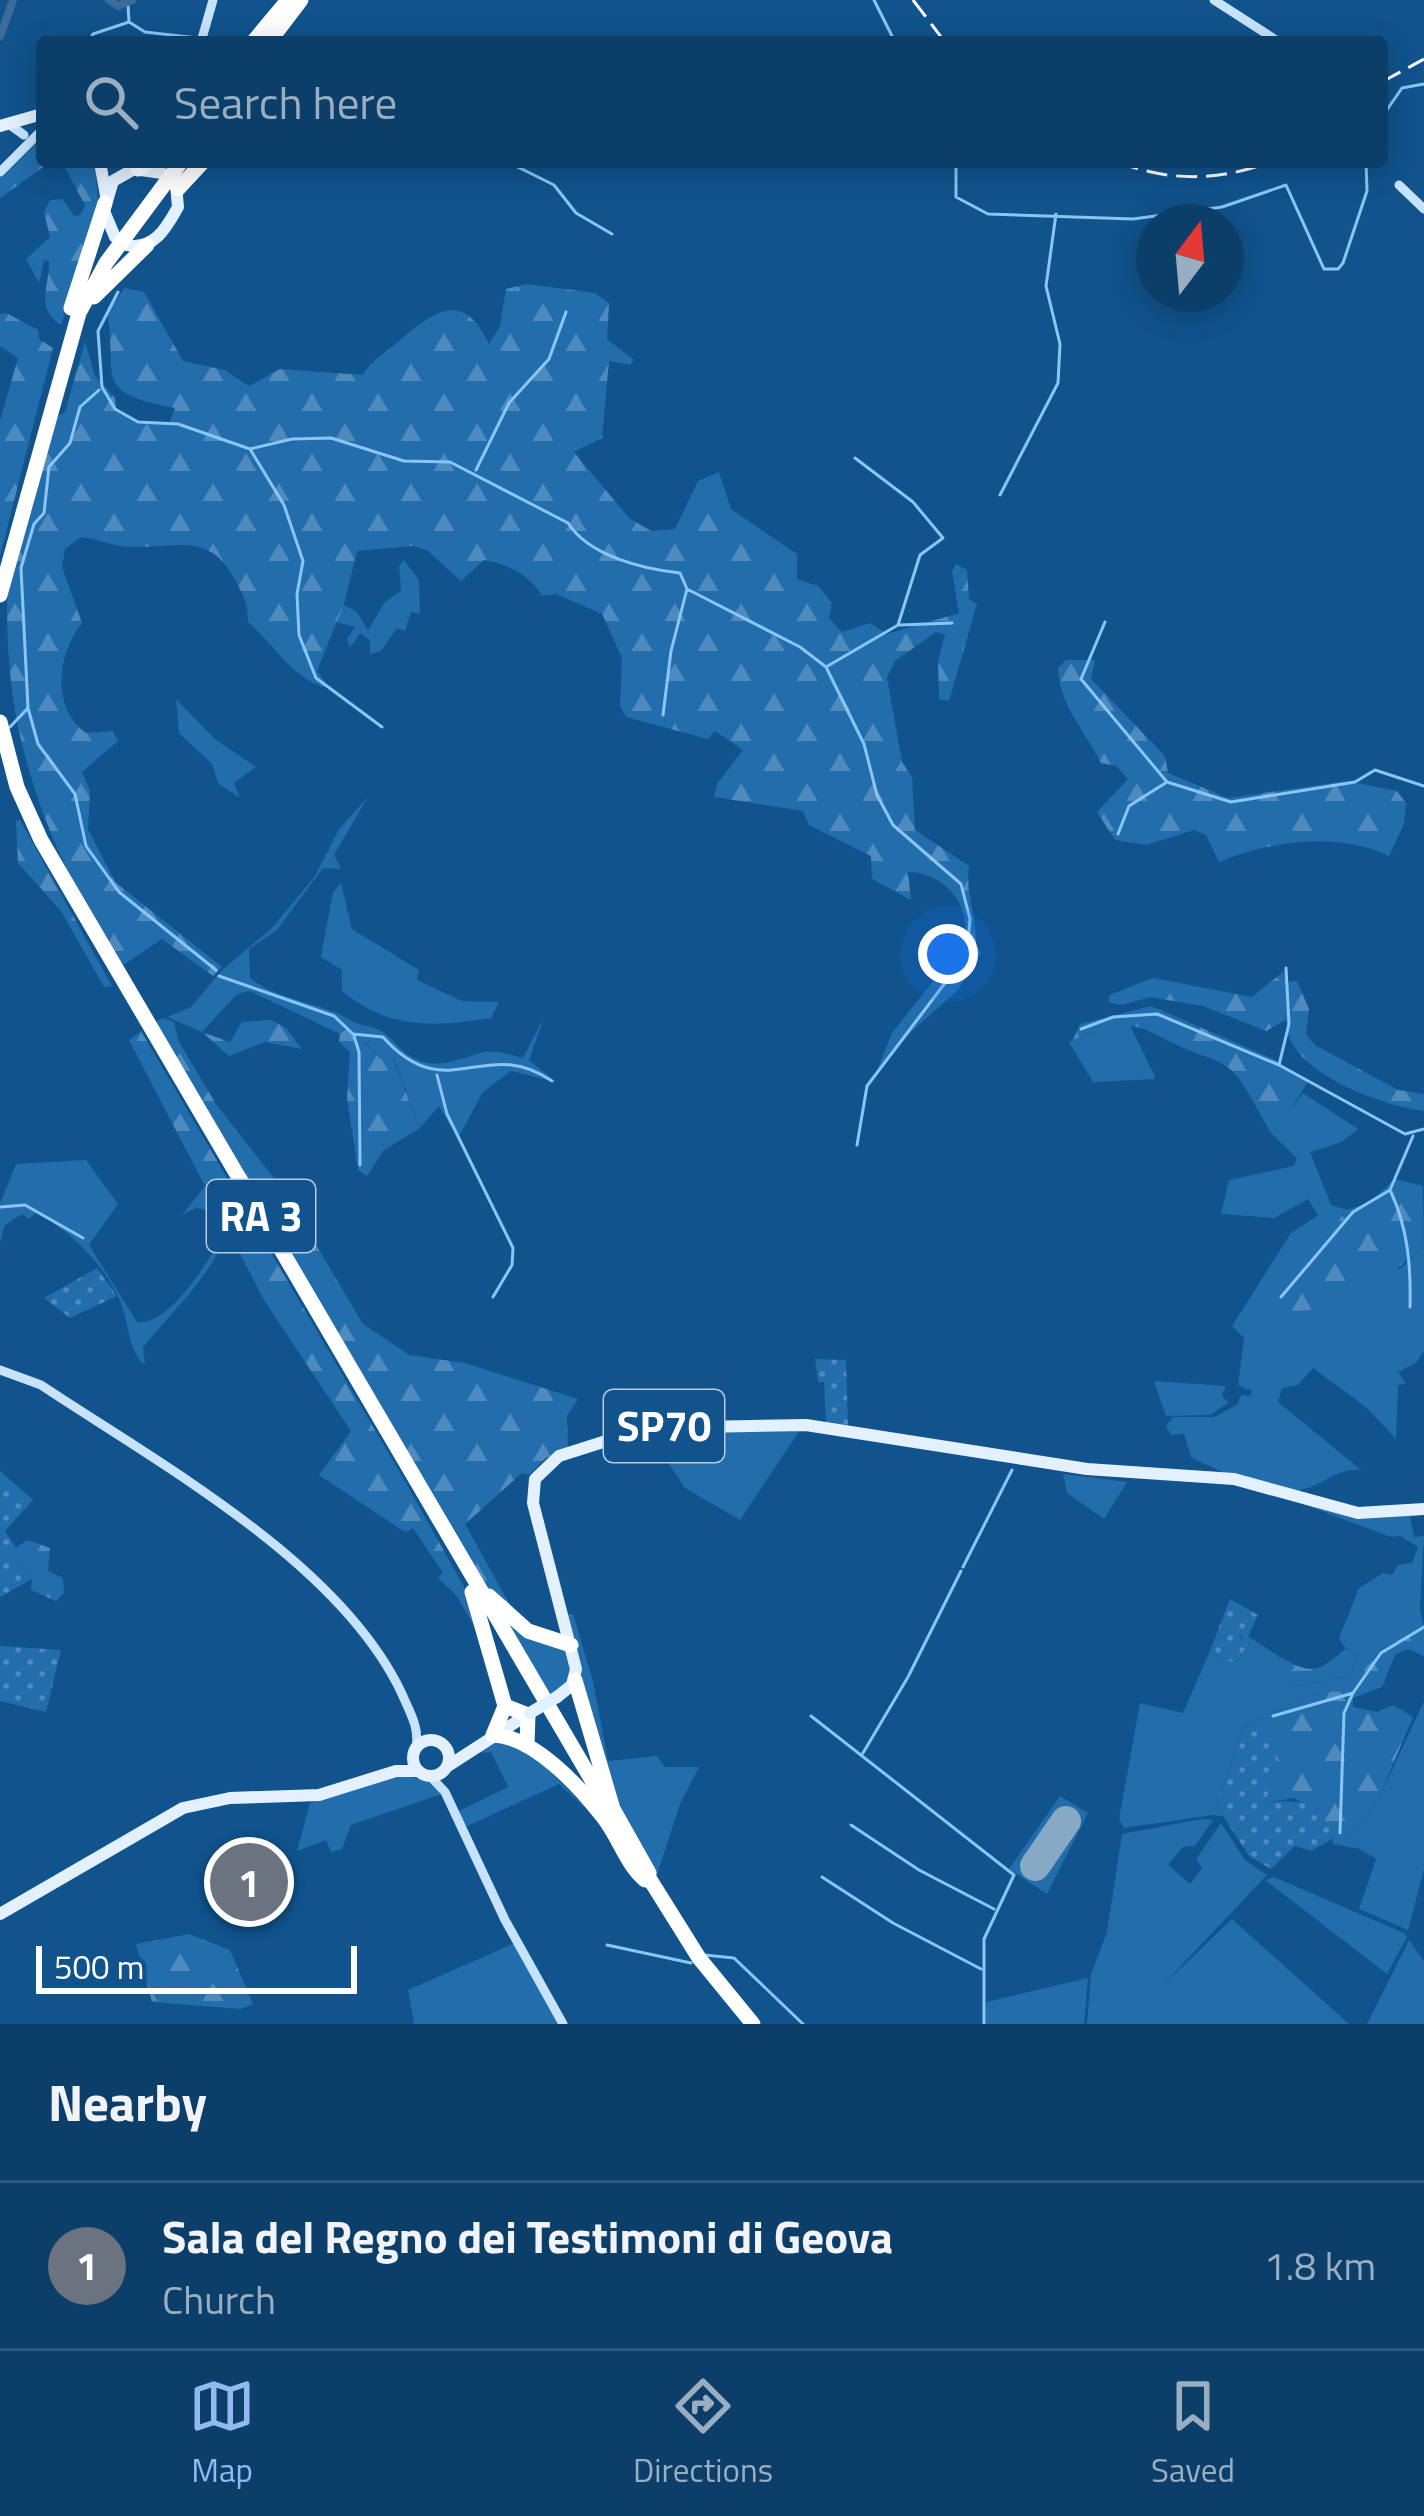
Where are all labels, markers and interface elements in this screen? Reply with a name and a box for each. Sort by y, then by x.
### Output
search box [36,36,1388,168]
text: Search here [174,68,397,136]
icon: search [78,69,144,135]
north arrow [1136,204,1244,312]
your location [918,924,978,984]
road number: RA 3 [207,1180,315,1252]
road number: SP70 [604,1390,724,1462]
pin: 1 [210,1837,288,1927]
scale bar [36,1940,357,1993]
text: 500 m [54,1942,144,1992]
text: Nearby [48,2063,207,2141]
text: Sala del Regno dei Testimoni di Geova [162,2202,893,2270]
text: 1 [76,2236,98,2295]
text: 1.8 km [1264,2236,1376,2295]
text: Church [162,2270,276,2329]
tab: Map [189,2373,255,2495]
tab: Directions [633,2373,773,2495]
tab: Saved [1151,2373,1235,2495]

